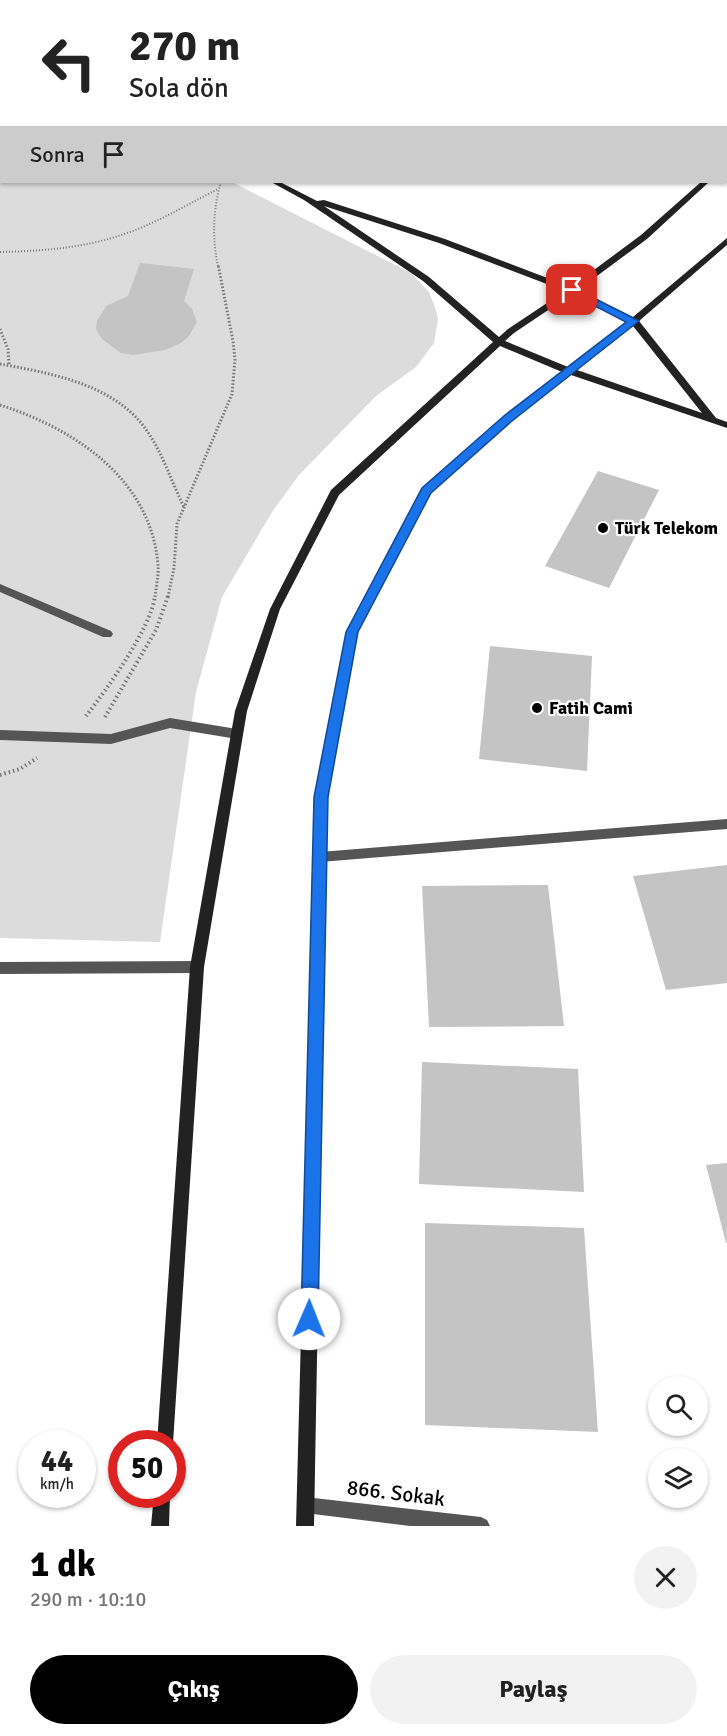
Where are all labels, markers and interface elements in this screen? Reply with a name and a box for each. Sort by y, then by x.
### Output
text: 270 m [129,21,240,72]
icon: left [30,24,108,102]
text: Sola dön [129,72,229,105]
icon: arrive [97,138,130,171]
text: Sonra [30,141,85,168]
pin [546,264,597,315]
icon: arrive [555,273,588,306]
place label: Türk Telekom [615,517,718,539]
marker: Türk Telekom [596,521,610,535]
place label: Fatih Cami [549,697,633,719]
marker: Fatih Cami [530,701,544,715]
position arrow [277,1287,341,1351]
map controls [648,1376,708,1508]
button: search [648,1376,708,1436]
speed limit sign: 50 [108,1430,186,1508]
text: 44 [41,1443,73,1480]
button: layers [648,1448,708,1508]
street label: 866. Sokak [346,1474,447,1512]
text: km/h [40,1475,74,1493]
text: 1 dk [30,1542,96,1587]
button: close [634,1546,697,1609]
text: 290 m · 10:10 [30,1587,146,1612]
button: Çıkış [30,1655,358,1724]
button: Paylaş [370,1655,697,1724]

